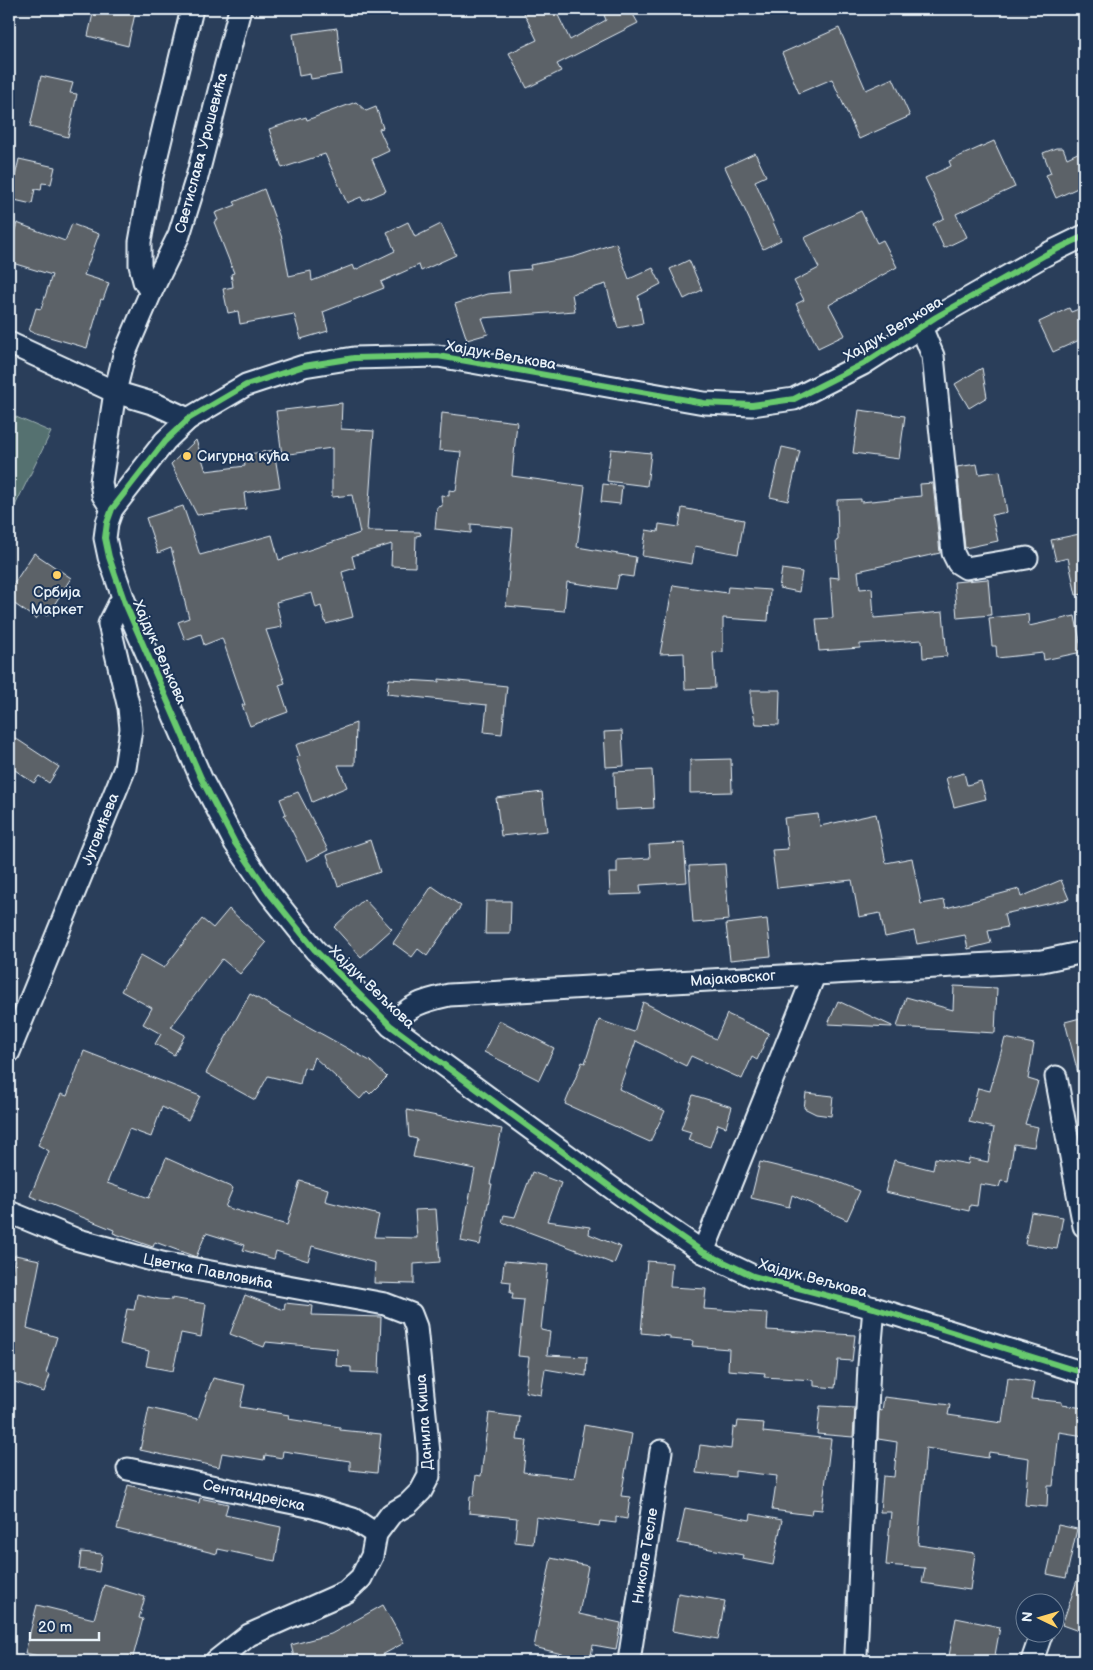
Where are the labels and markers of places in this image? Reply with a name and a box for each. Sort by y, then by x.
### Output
place label: Сигурна кућа [197,447,290,466]
marker: Сигурна кућа [181,450,193,462]
marker: Србија Маркет [51,569,63,581]
place label: Србија Маркет [30,583,84,619]

